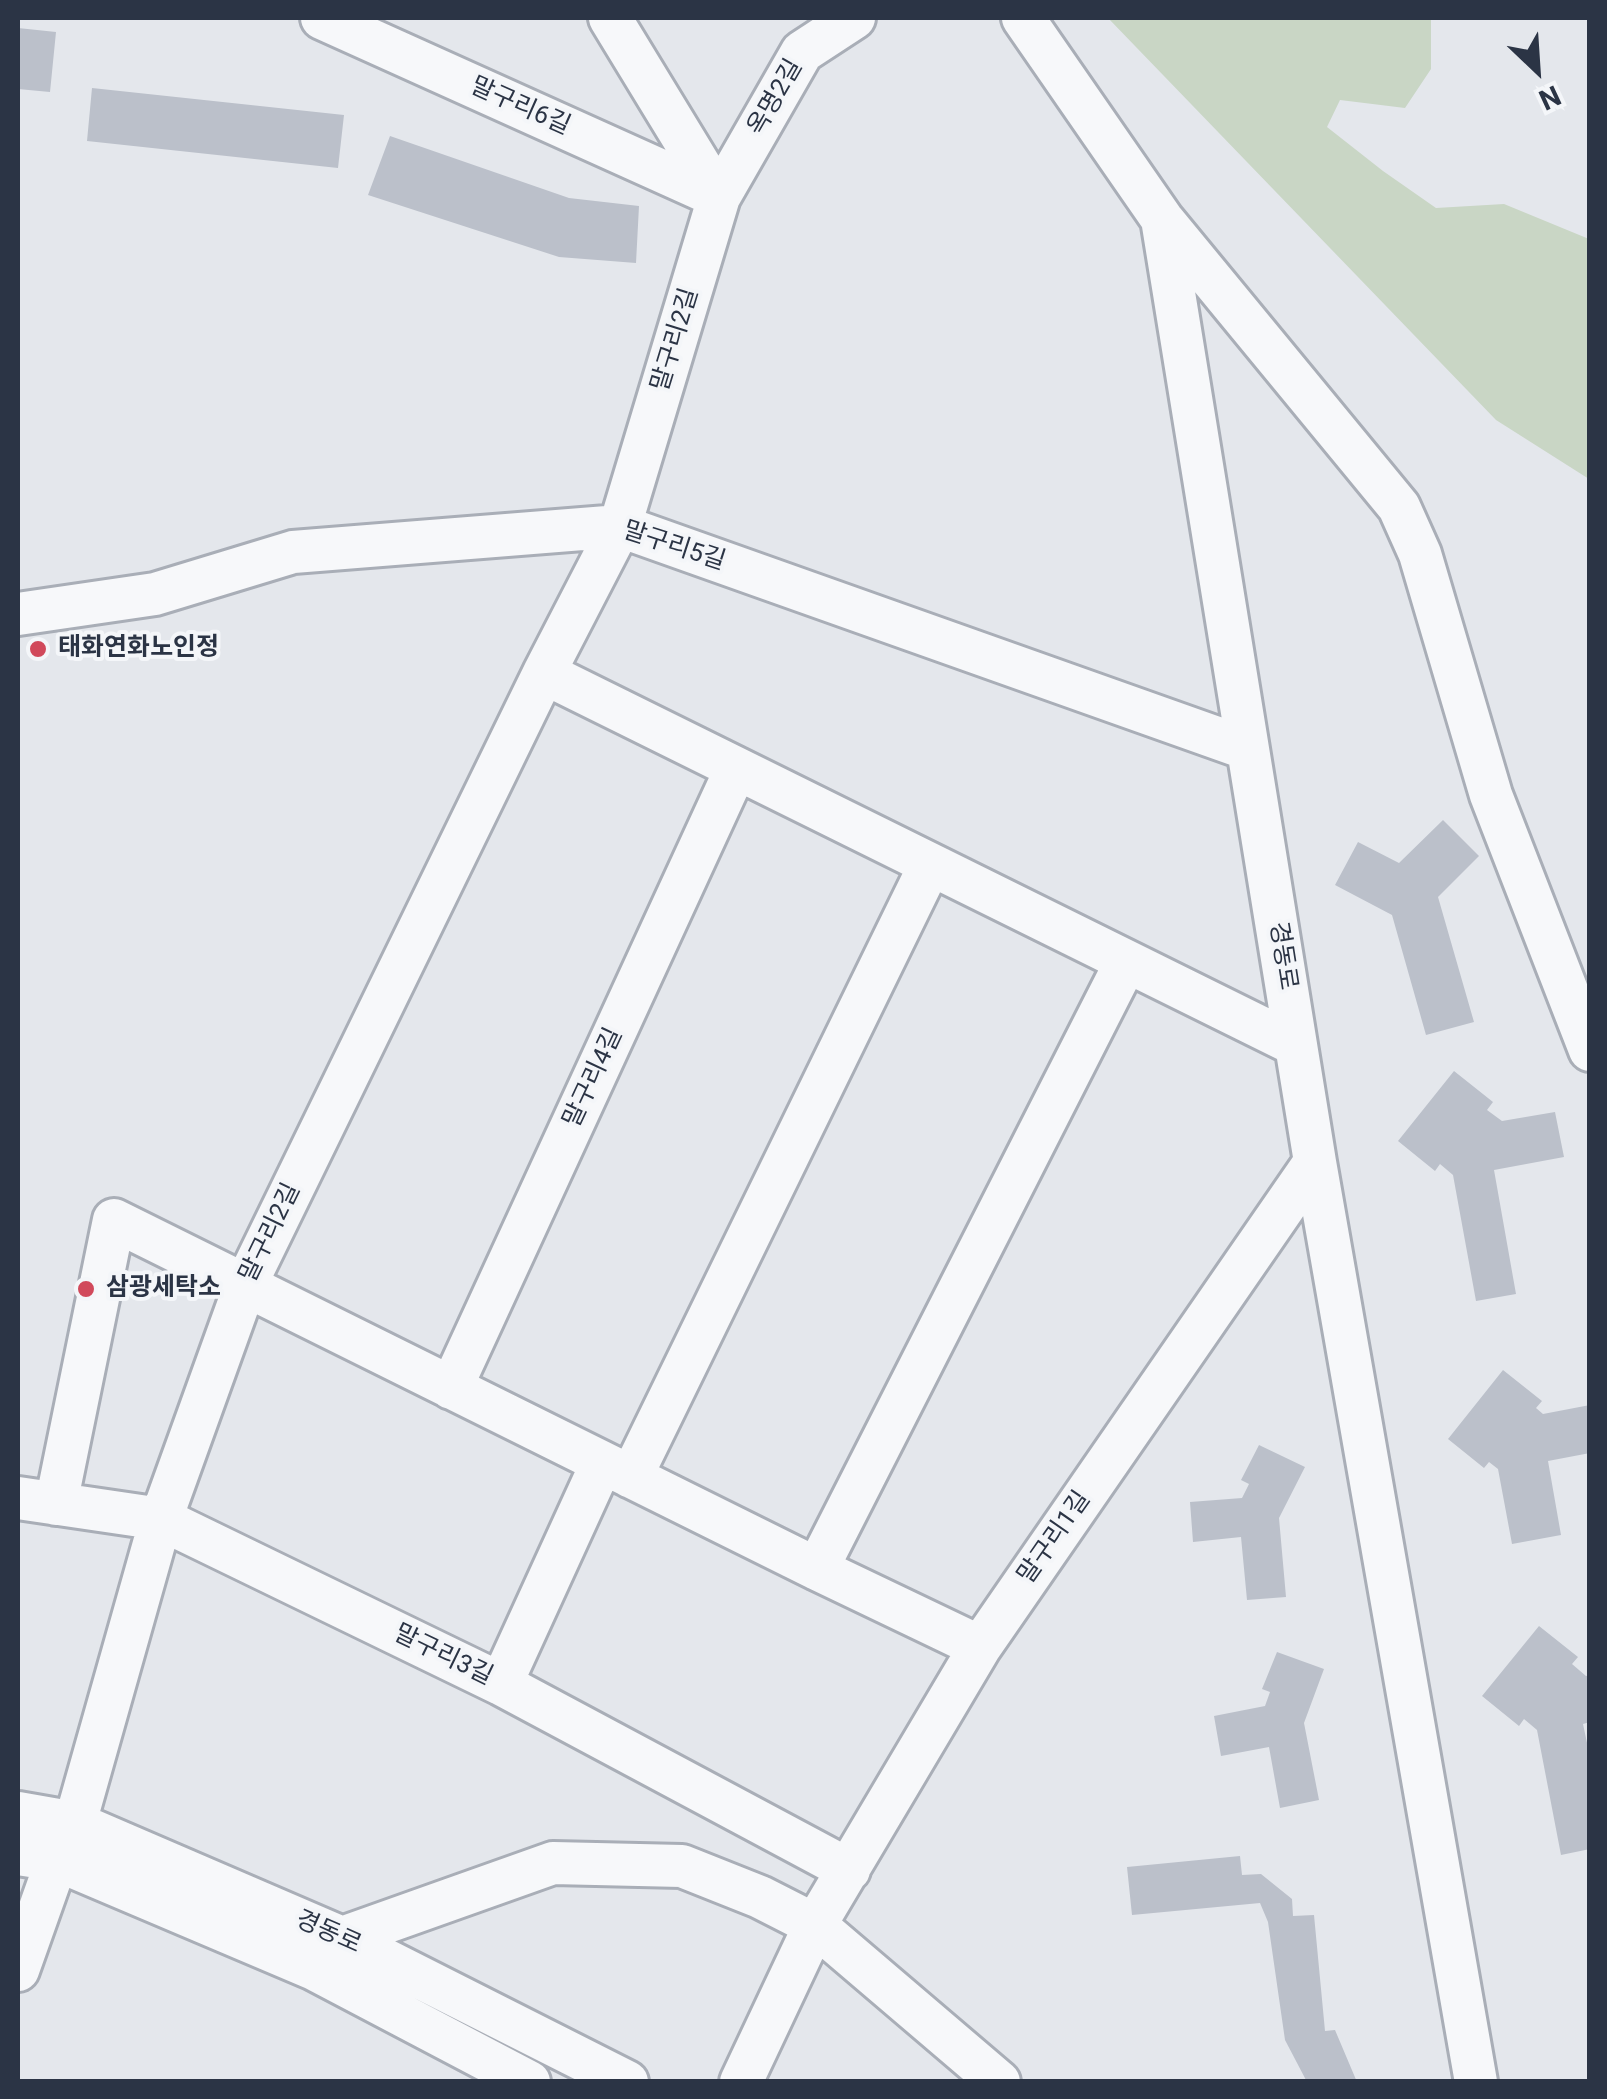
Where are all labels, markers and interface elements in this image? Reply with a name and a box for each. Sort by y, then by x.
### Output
north arrow [1487,20,1587,120]
street label: 옥명2길 [742,55,810,141]
street label: 말구리6길 [465,72,575,142]
text: N [1534,79,1566,117]
street label: 말구리2길 [646,285,706,395]
street label: 말구리5길 [619,516,729,578]
place label: 태화연화노인정 [58,634,219,664]
marker: 태화연화노인정 [27,638,49,660]
street label: 경동로 [1262,920,1302,992]
street label: 말구리4길 [558,1024,630,1132]
street label: 말구리2길 [234,1179,308,1287]
place label: 삼광세탁소 [106,1274,221,1304]
marker: 삼광세탁소 [75,1278,97,1300]
street label: 말구리1길 [1012,1486,1098,1590]
street label: 말구리3길 [389,1619,497,1693]
street label: 경동로 [290,1905,366,1961]

